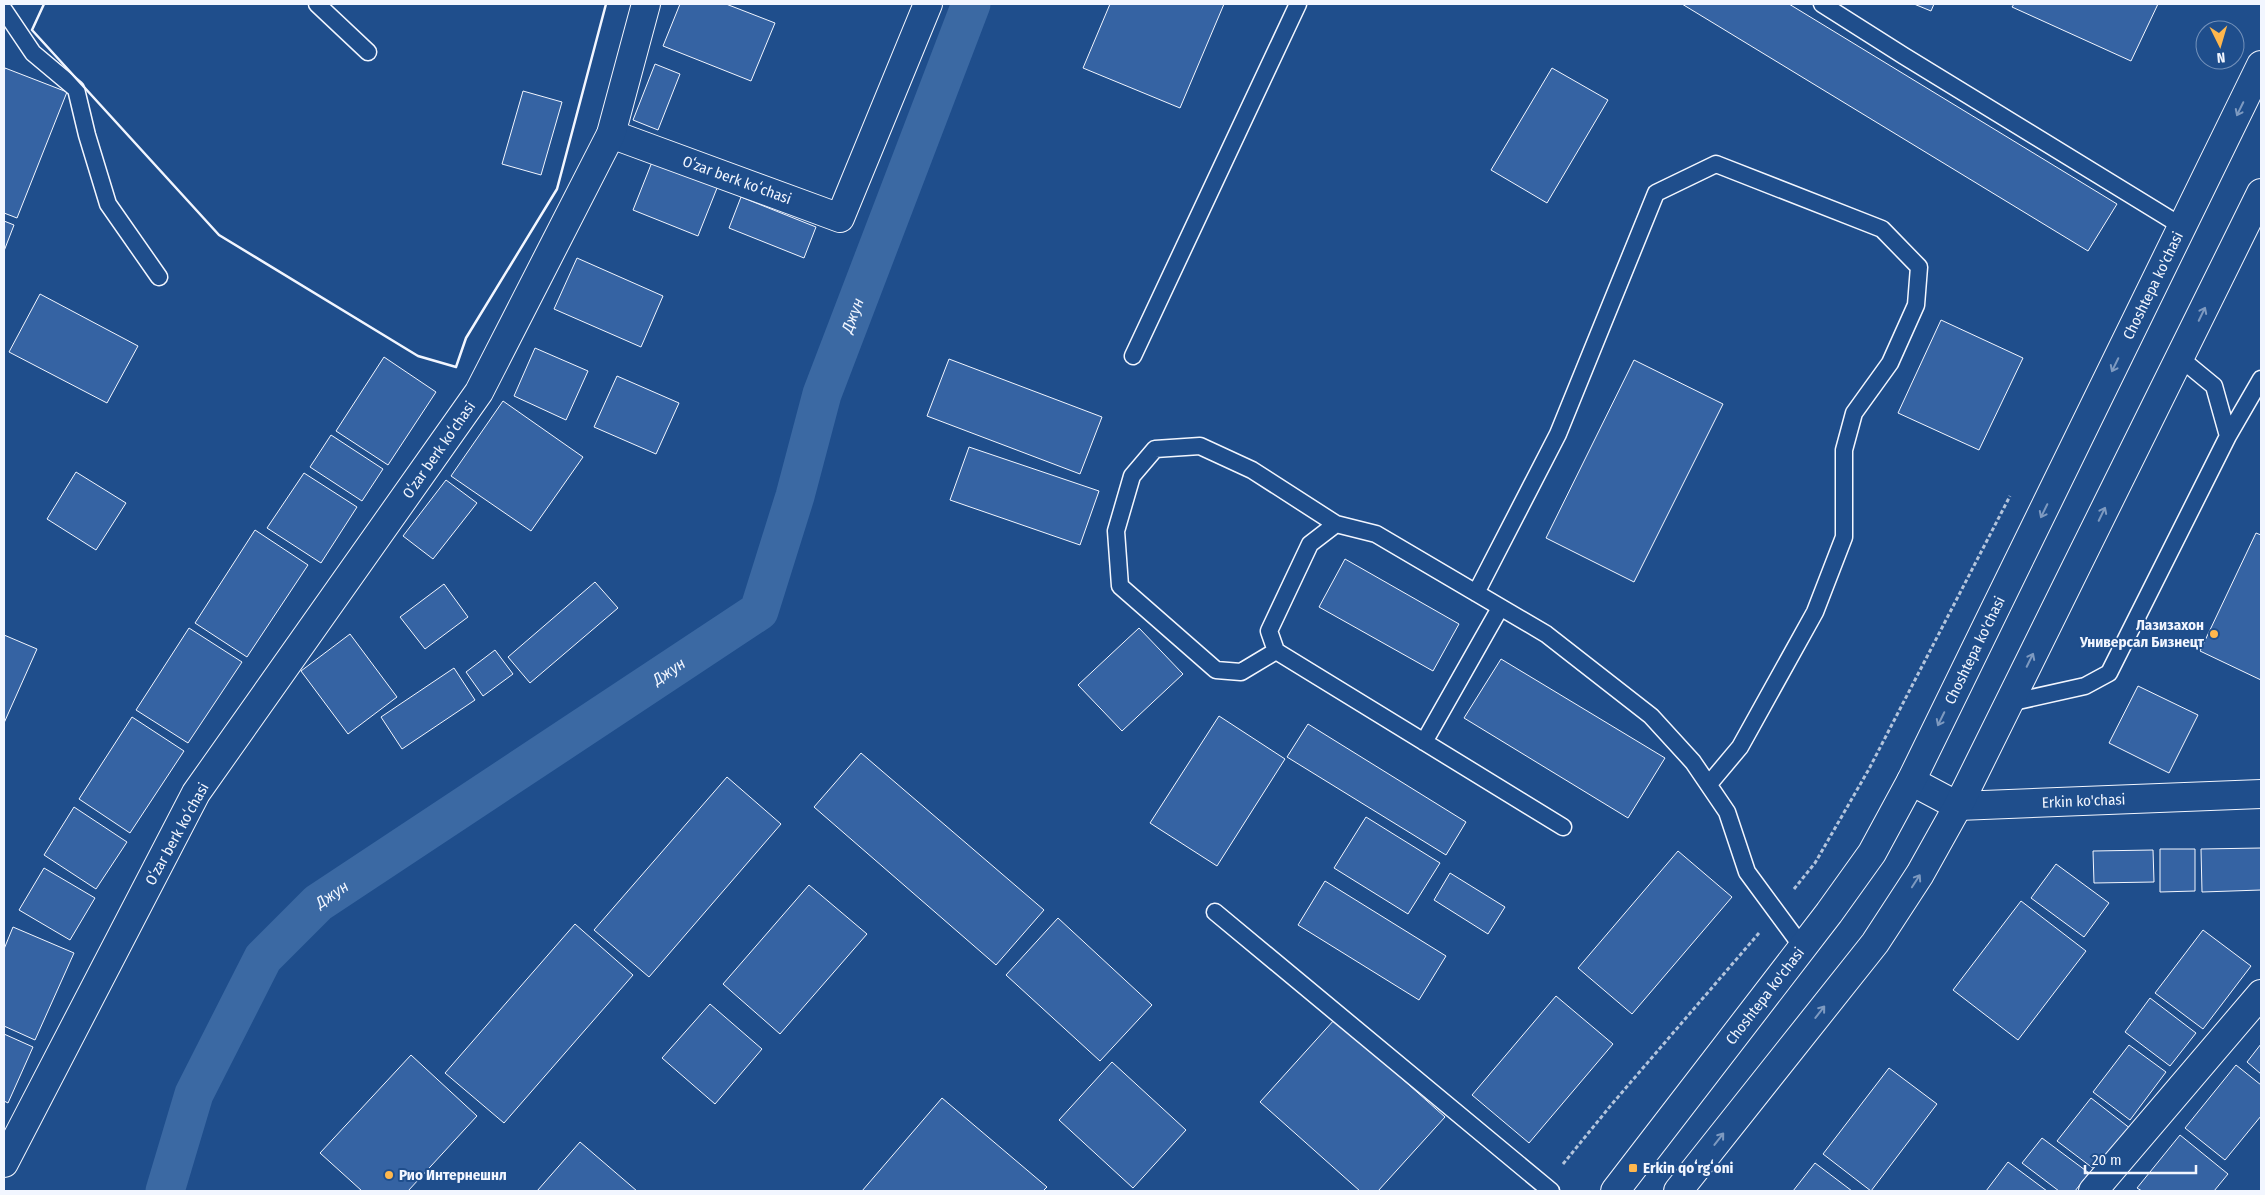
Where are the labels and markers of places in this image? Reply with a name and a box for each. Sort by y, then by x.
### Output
place label: Лазизахон Универсал Бизнецт [2079,616,2205,651]
marker: Лазизахон Универсал Бизнецт [2208,628,2220,640]
place label: Erkin qoʻrgʻoni [1643,1159,1733,1177]
marker: Erkin qoʻrgʻoni [1627,1162,1639,1174]
place label: Рио Интернешнл [399,1166,507,1184]
marker: Рио Интернешнл [383,1169,395,1181]

